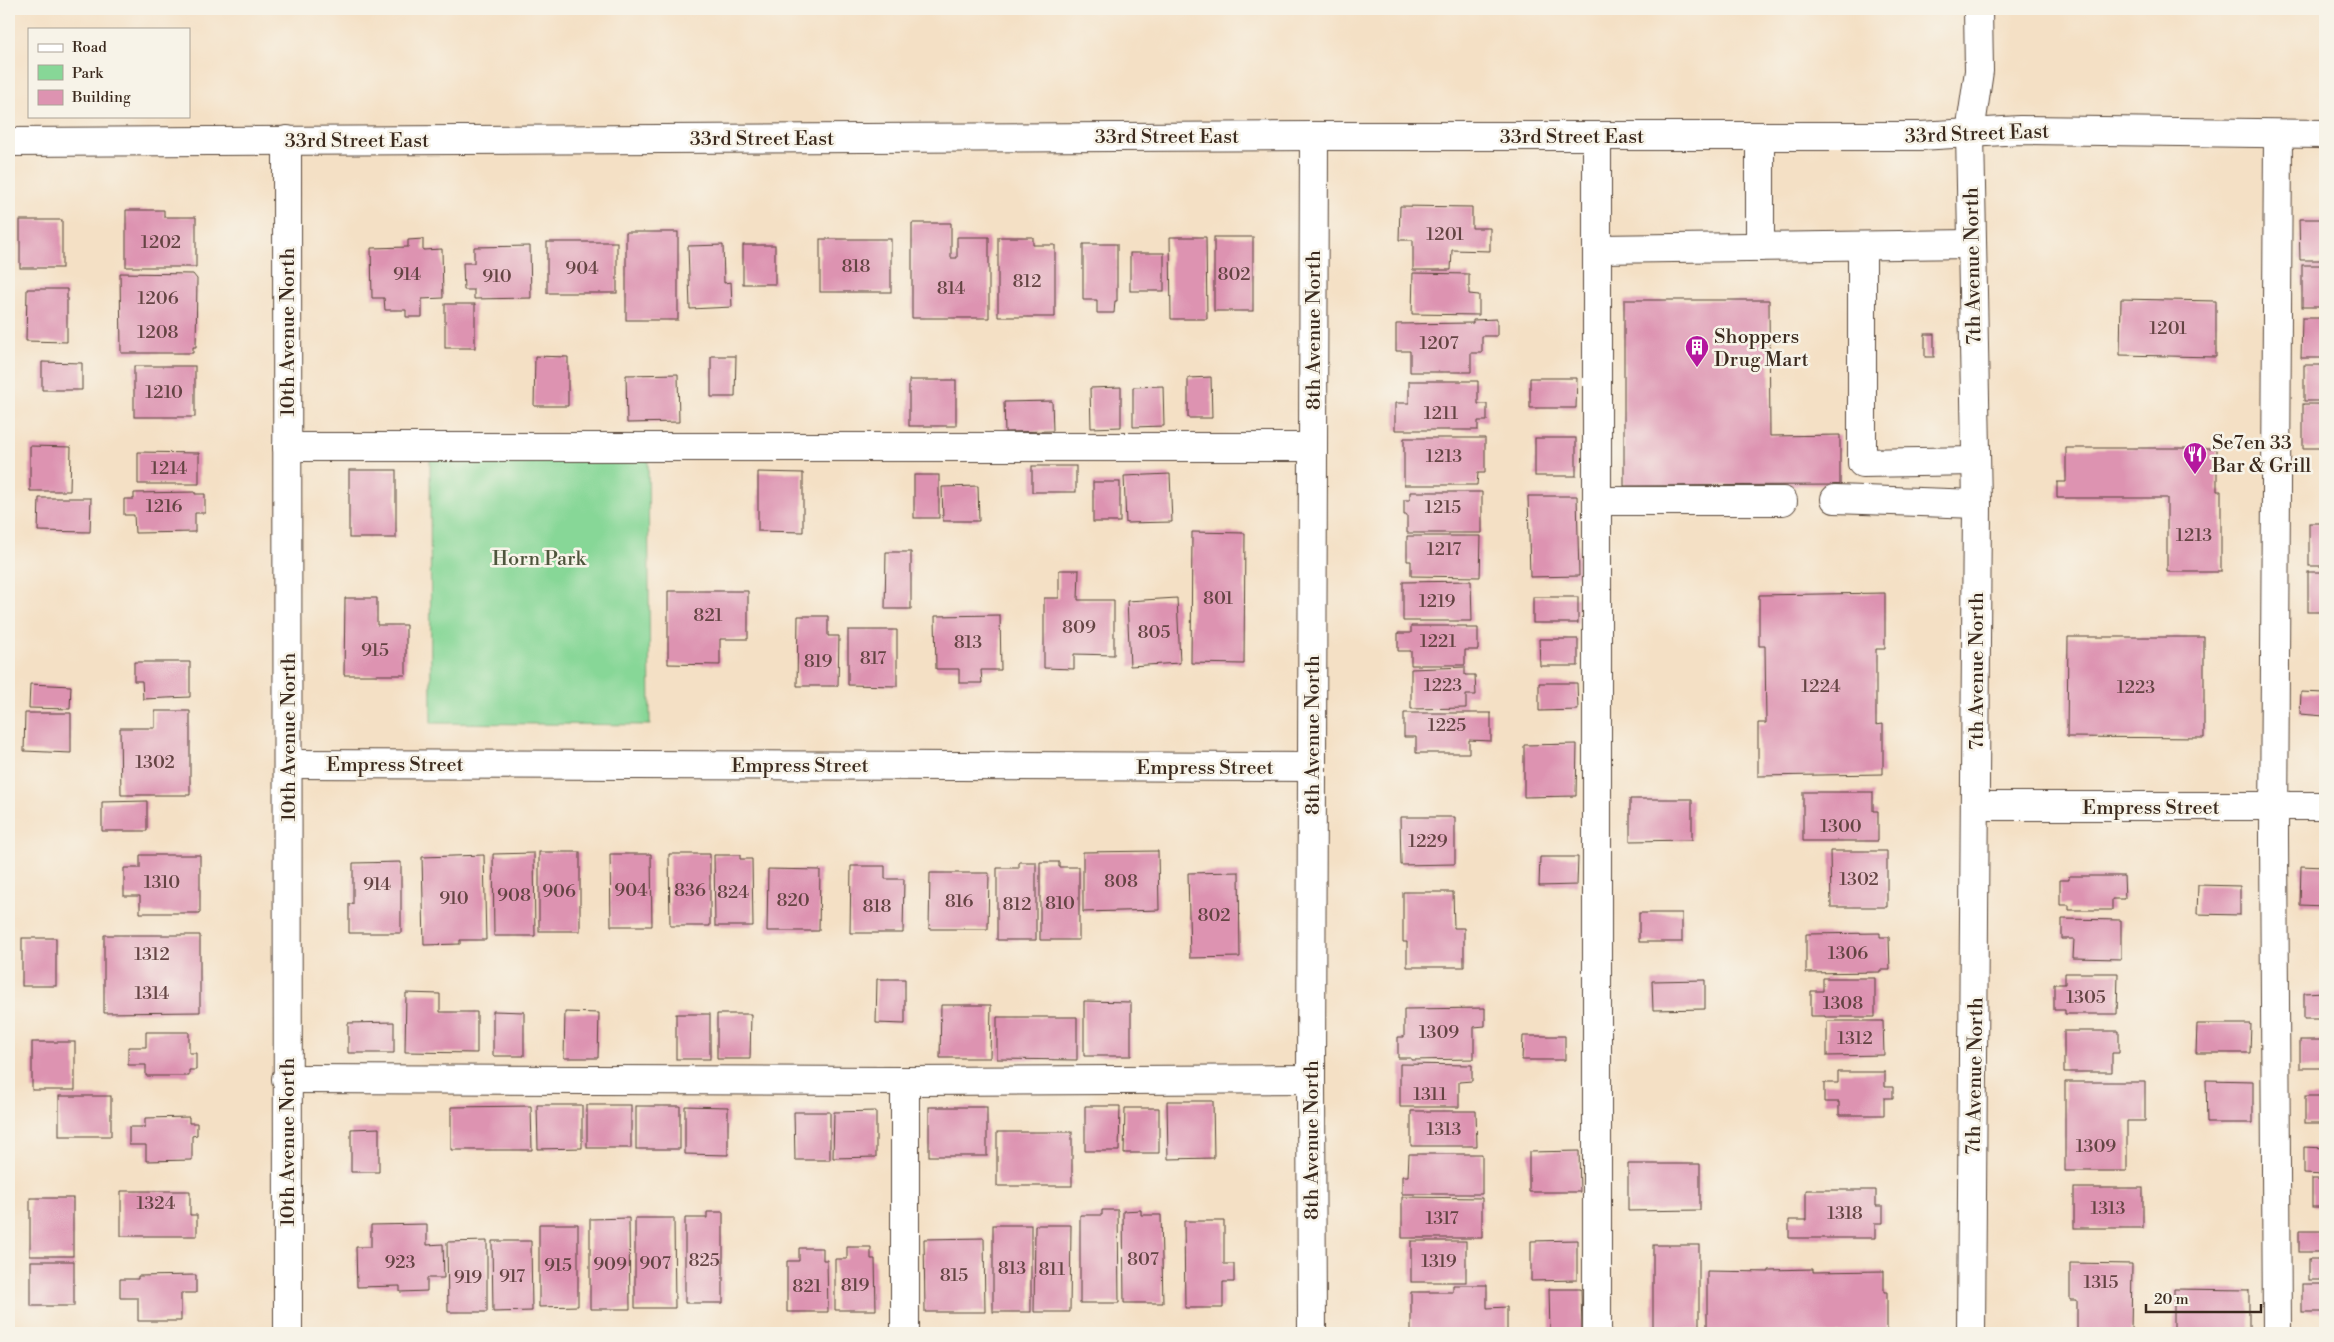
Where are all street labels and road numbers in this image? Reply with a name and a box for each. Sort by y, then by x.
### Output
street label: 33rd Street East [1904,119,2050,150]
street label: 33rd Street East [1095,125,1239,150]
street label: 33rd Street East [1500,125,1644,150]
street label: 33rd Street East [690,127,834,152]
street label: 33rd Street East [285,129,429,154]
street label: 7th Avenue North [1960,187,1987,345]
street label: 10th Avenue North [276,247,301,416]
street label: 8th Avenue North [1302,250,1327,410]
street label: 7th Avenue North [1965,592,1990,750]
street label: 10th Avenue North [277,652,302,821]
street label: 8th Avenue North [1301,655,1326,815]
street label: Empress Street [326,753,464,778]
street label: Empress Street [731,754,869,779]
street label: Empress Street [1136,756,1274,781]
street label: Empress Street [2082,796,2220,821]
street label: 7th Avenue North [1962,997,1989,1155]
street label: 10th Avenue North [276,1057,301,1226]
street label: 8th Avenue North [1300,1060,1325,1220]

